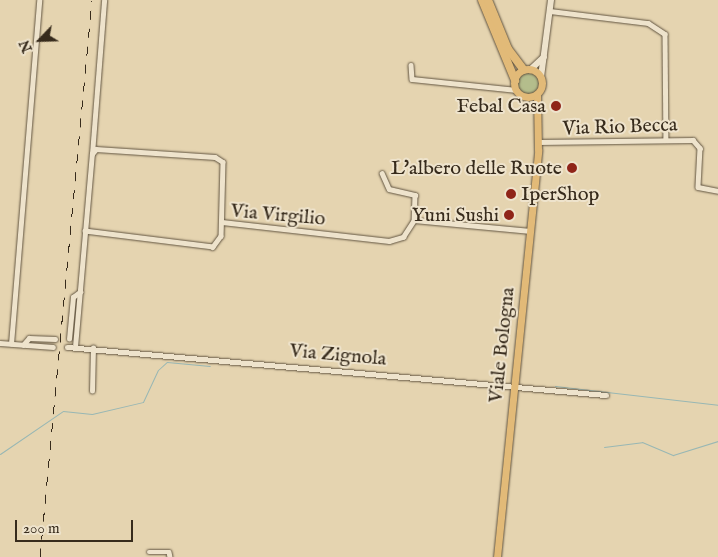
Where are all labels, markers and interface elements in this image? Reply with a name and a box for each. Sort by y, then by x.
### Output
north arrow [15,15,65,65]
text: N [16,37,37,55]
place label: Febal Casa [456,94,546,118]
marker: Febal Casa [550,100,562,112]
street label: Via Rio Becca [562,113,678,141]
place label: L'albero delle Ruote [391,156,562,180]
marker: L'albero delle Ruote [566,162,578,174]
place label: IperShop [521,182,599,206]
marker: IperShop [505,188,517,200]
street label: Via Virgilio [230,199,326,231]
place label: Yuni Sushi [412,203,499,227]
marker: Yuni Sushi [503,209,515,221]
street label: Viale Bologna [484,286,520,404]
street label: Via Zignola [289,339,387,371]
scale bar [18,510,135,542]
text: 200 m [23,519,60,538]

